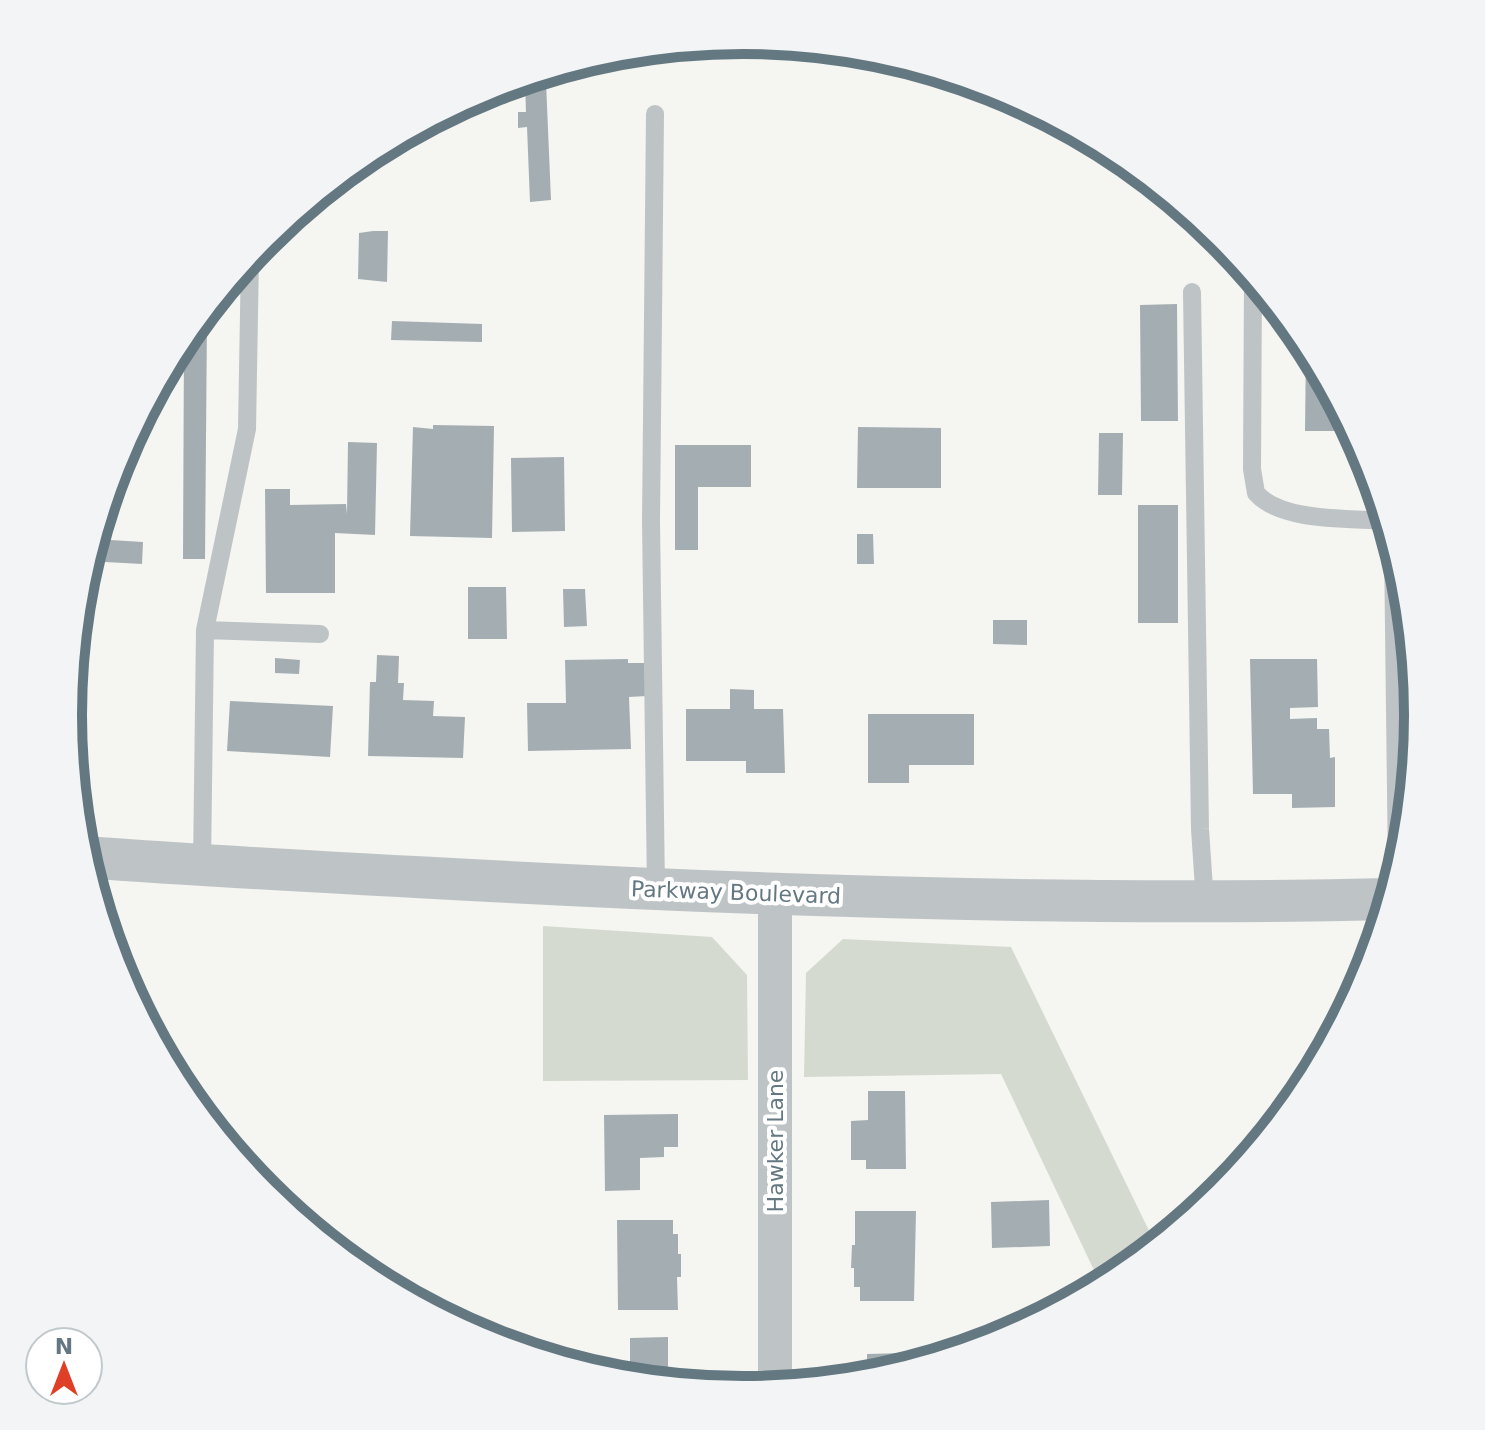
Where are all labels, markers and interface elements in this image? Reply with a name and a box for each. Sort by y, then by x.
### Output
street label: Parkway Boulevard [630,876,842,909]
street label: Hawker Lane [763,1070,788,1212]
north arrow [24,1326,104,1406]
text: N [55,1334,73,1359]

